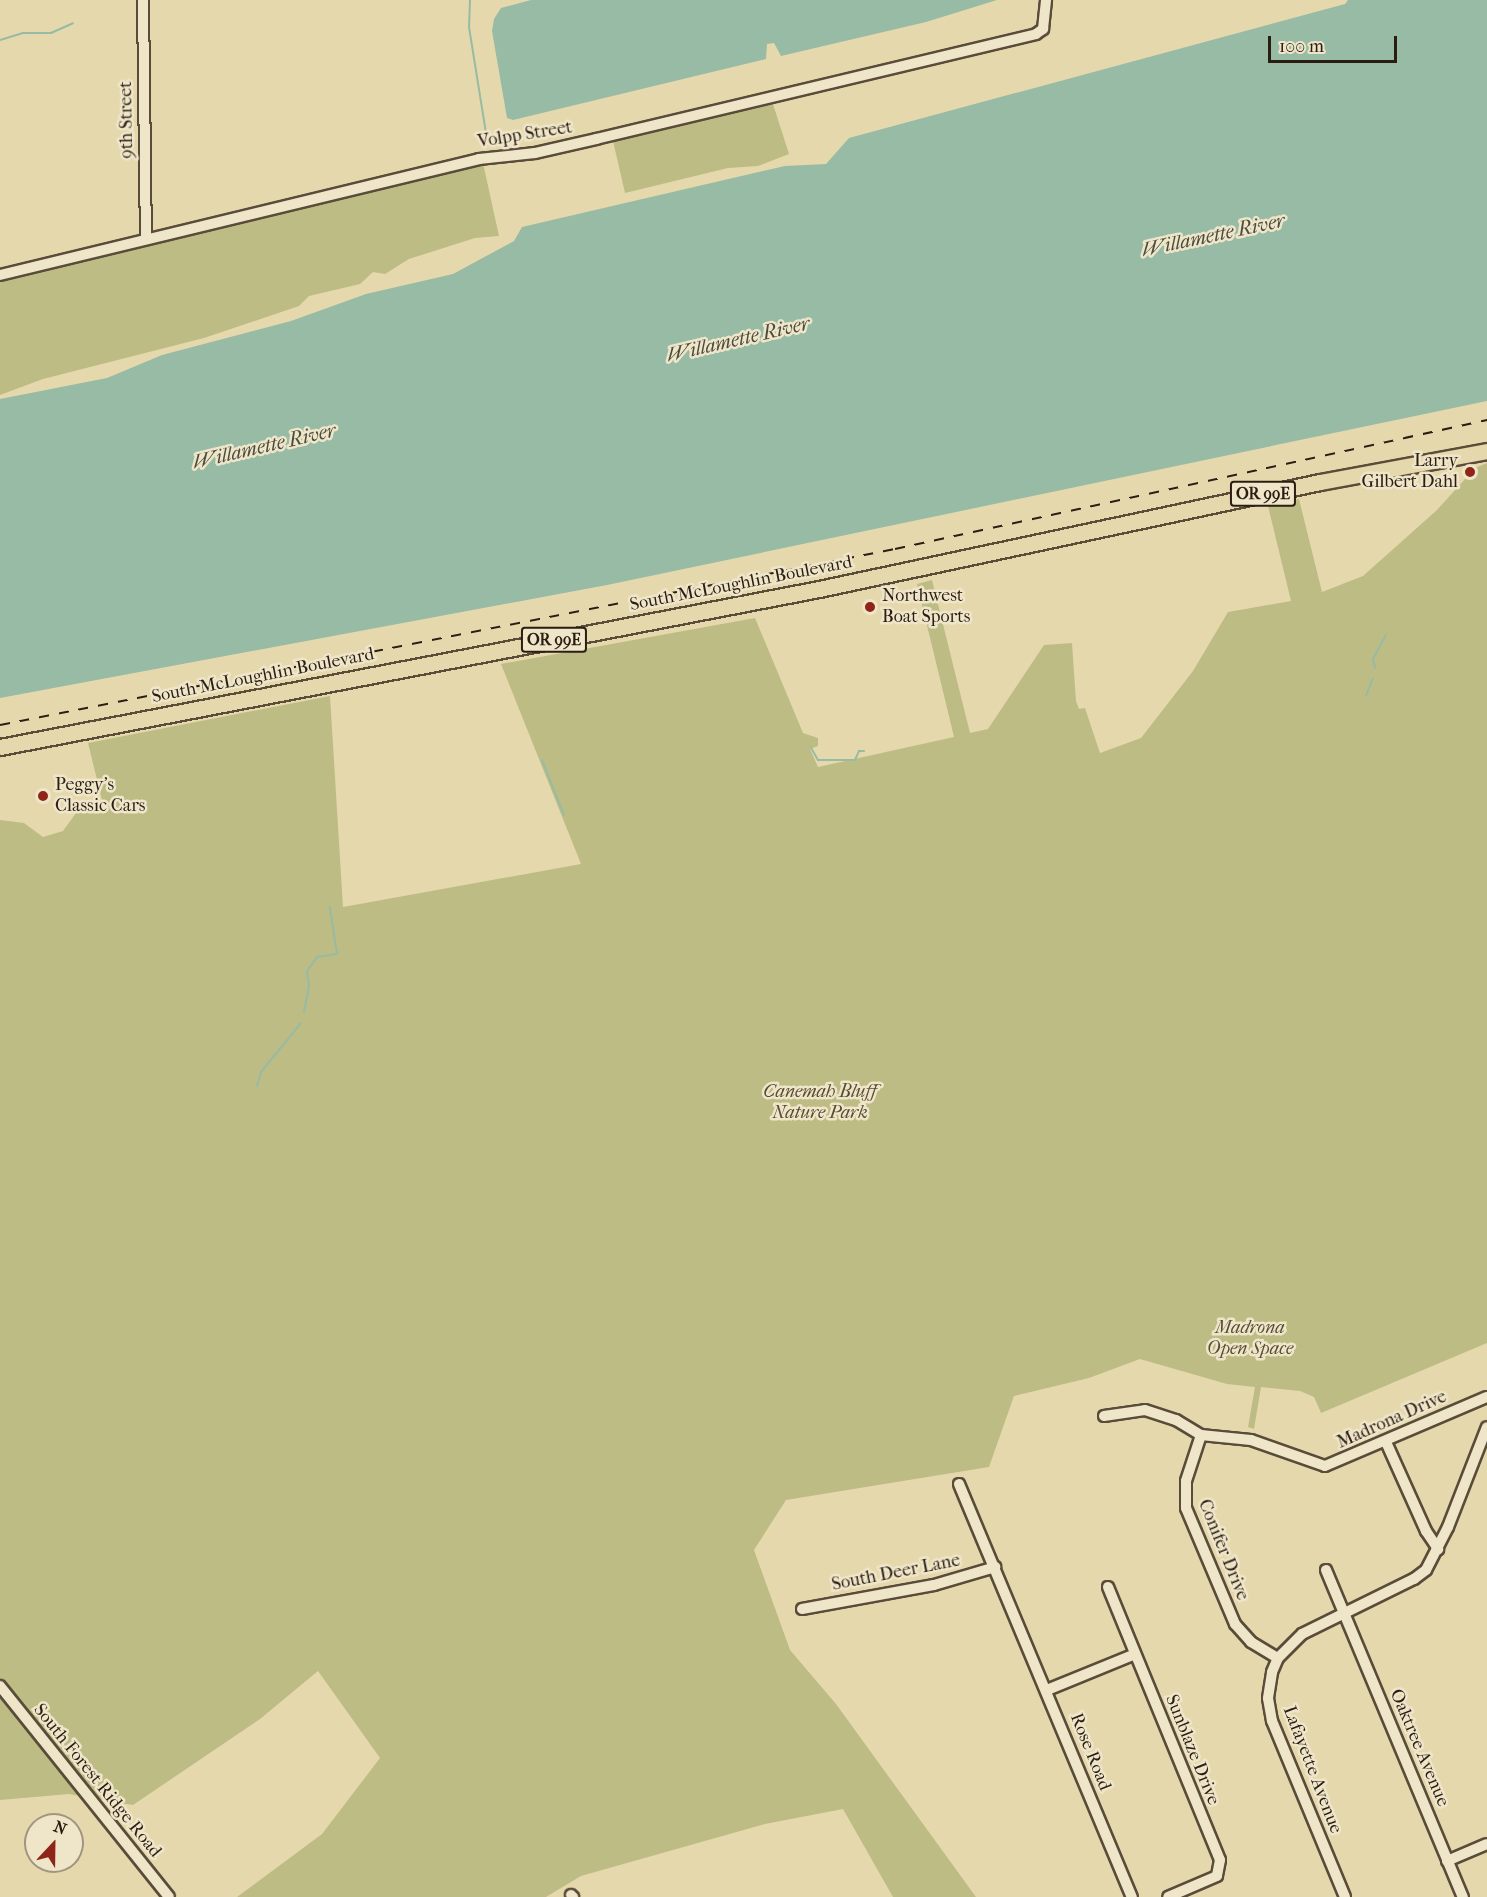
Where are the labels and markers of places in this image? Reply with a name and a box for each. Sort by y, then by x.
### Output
place label: Larry Gilbert Dahl [1362,451,1458,494]
marker: Larry Gilbert Dahl [1463,465,1477,479]
place label: Northwest Boat Sports [882,586,970,628]
marker: Northwest Boat Sports [863,600,877,614]
place label: Peggy's Classic Cars [55,775,145,818]
marker: Peggy's Classic Cars [36,789,50,803]

